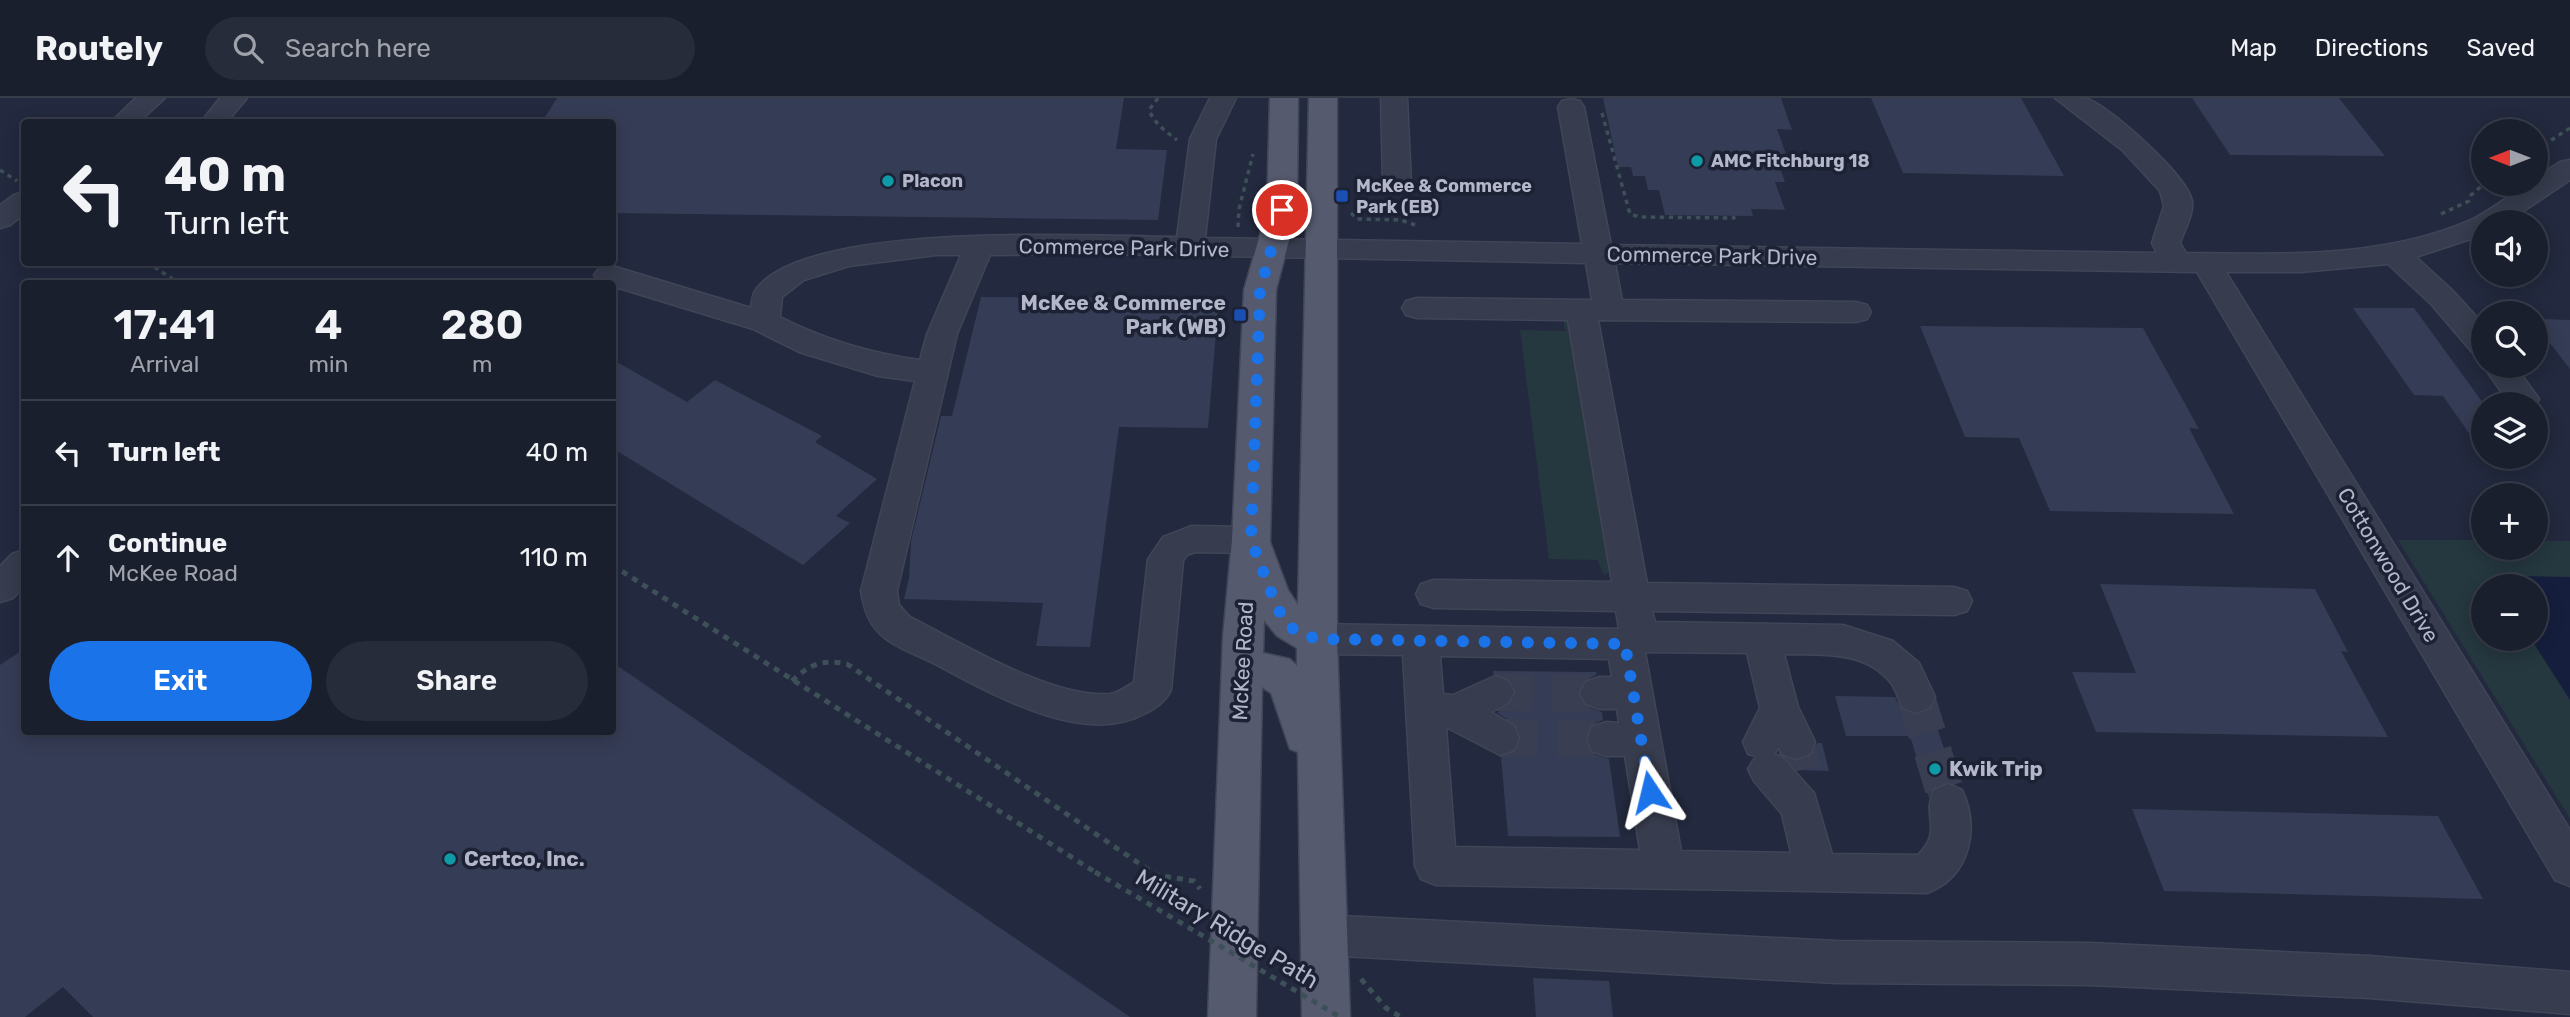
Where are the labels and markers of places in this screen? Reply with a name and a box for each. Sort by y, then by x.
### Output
place label: AMC Fitchburg 18 [1711,150,1870,172]
marker: AMC Fitchburg 18 [1689,153,1705,169]
place label: Placon [902,170,963,192]
marker: Placon [880,173,896,189]
place label: McKee & Commerce Park (EB) [1356,175,1532,218]
pin [1252,180,1312,240]
marker: McKee & Commerce Park (EB) [1334,188,1350,204]
place label: McKee & Commerce Park (WB) [1021,290,1226,339]
marker: McKee & Commerce Park (WB) [1232,307,1248,323]
place label: Kwik Trip [1949,756,2043,781]
marker: Kwik Trip [1927,761,1943,777]
place label: Certco, Inc. [464,846,585,871]
marker: Certco, Inc. [442,851,458,867]

